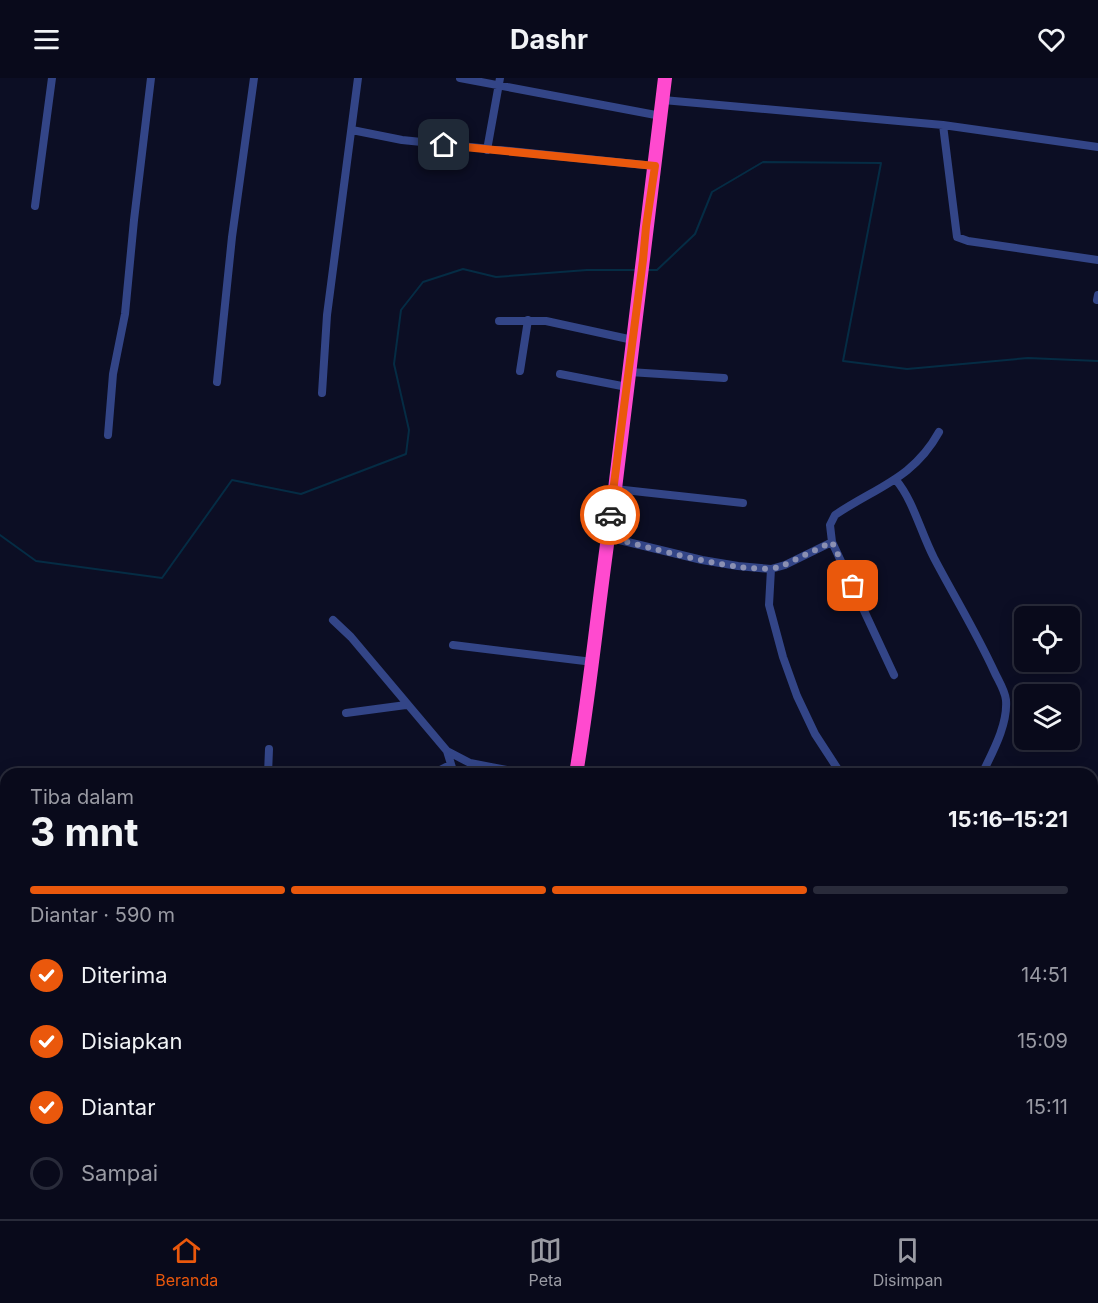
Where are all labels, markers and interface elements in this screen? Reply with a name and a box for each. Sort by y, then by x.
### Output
icon: menu [30,23,63,56]
text: Dashr [510,23,588,56]
icon: heart [1035,23,1068,56]
pin [418,119,469,170]
icon: home [427,128,460,161]
courier [580,485,640,545]
icon: car [594,499,627,532]
pin [827,560,878,611]
icon: bag [836,569,869,602]
map controls [1014,606,1080,750]
button: locate [1014,606,1080,672]
button: layers [1014,684,1080,750]
text: Tiba dalam [30,785,134,809]
text: 15:16–15:21 [948,806,1068,832]
text: 3 mnt [30,808,139,855]
text: Diantar · 590 m [30,903,175,927]
icon: check [30,959,63,992]
text: Diterima [81,962,168,988]
text: 14:51 [1021,963,1068,987]
icon: check [30,1025,63,1058]
text: Disiapkan [81,1028,182,1054]
text: 15:09 [1017,1029,1068,1053]
icon: check [30,1091,63,1124]
text: Diantar [81,1094,156,1120]
text: 15:11 [1026,1095,1068,1119]
text: Sampai [81,1160,158,1186]
tab: Beranda [155,1234,218,1290]
tab: Peta [529,1234,562,1290]
tab: Disimpan [873,1234,943,1290]

